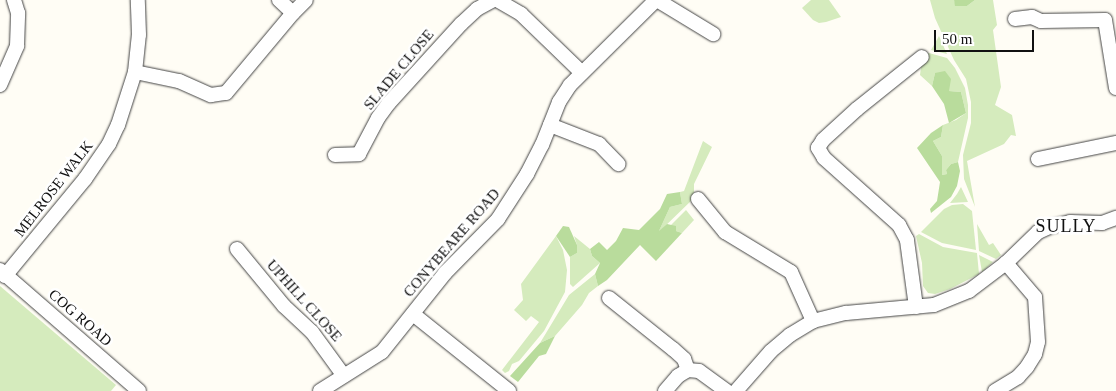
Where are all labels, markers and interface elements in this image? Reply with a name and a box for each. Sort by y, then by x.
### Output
scale bar [936,20,1036,52]
street label: SLADE CLOSE [360,26,438,114]
text: 50 m [942,31,972,47]
street label: MELROSE WALK [11,137,97,241]
street label: CONYBEARE ROAD [400,185,504,301]
district label: SULLY [1035,215,1097,237]
street label: UPHILL CLOSE [262,256,346,346]
street label: COG ROAD [45,286,115,350]

